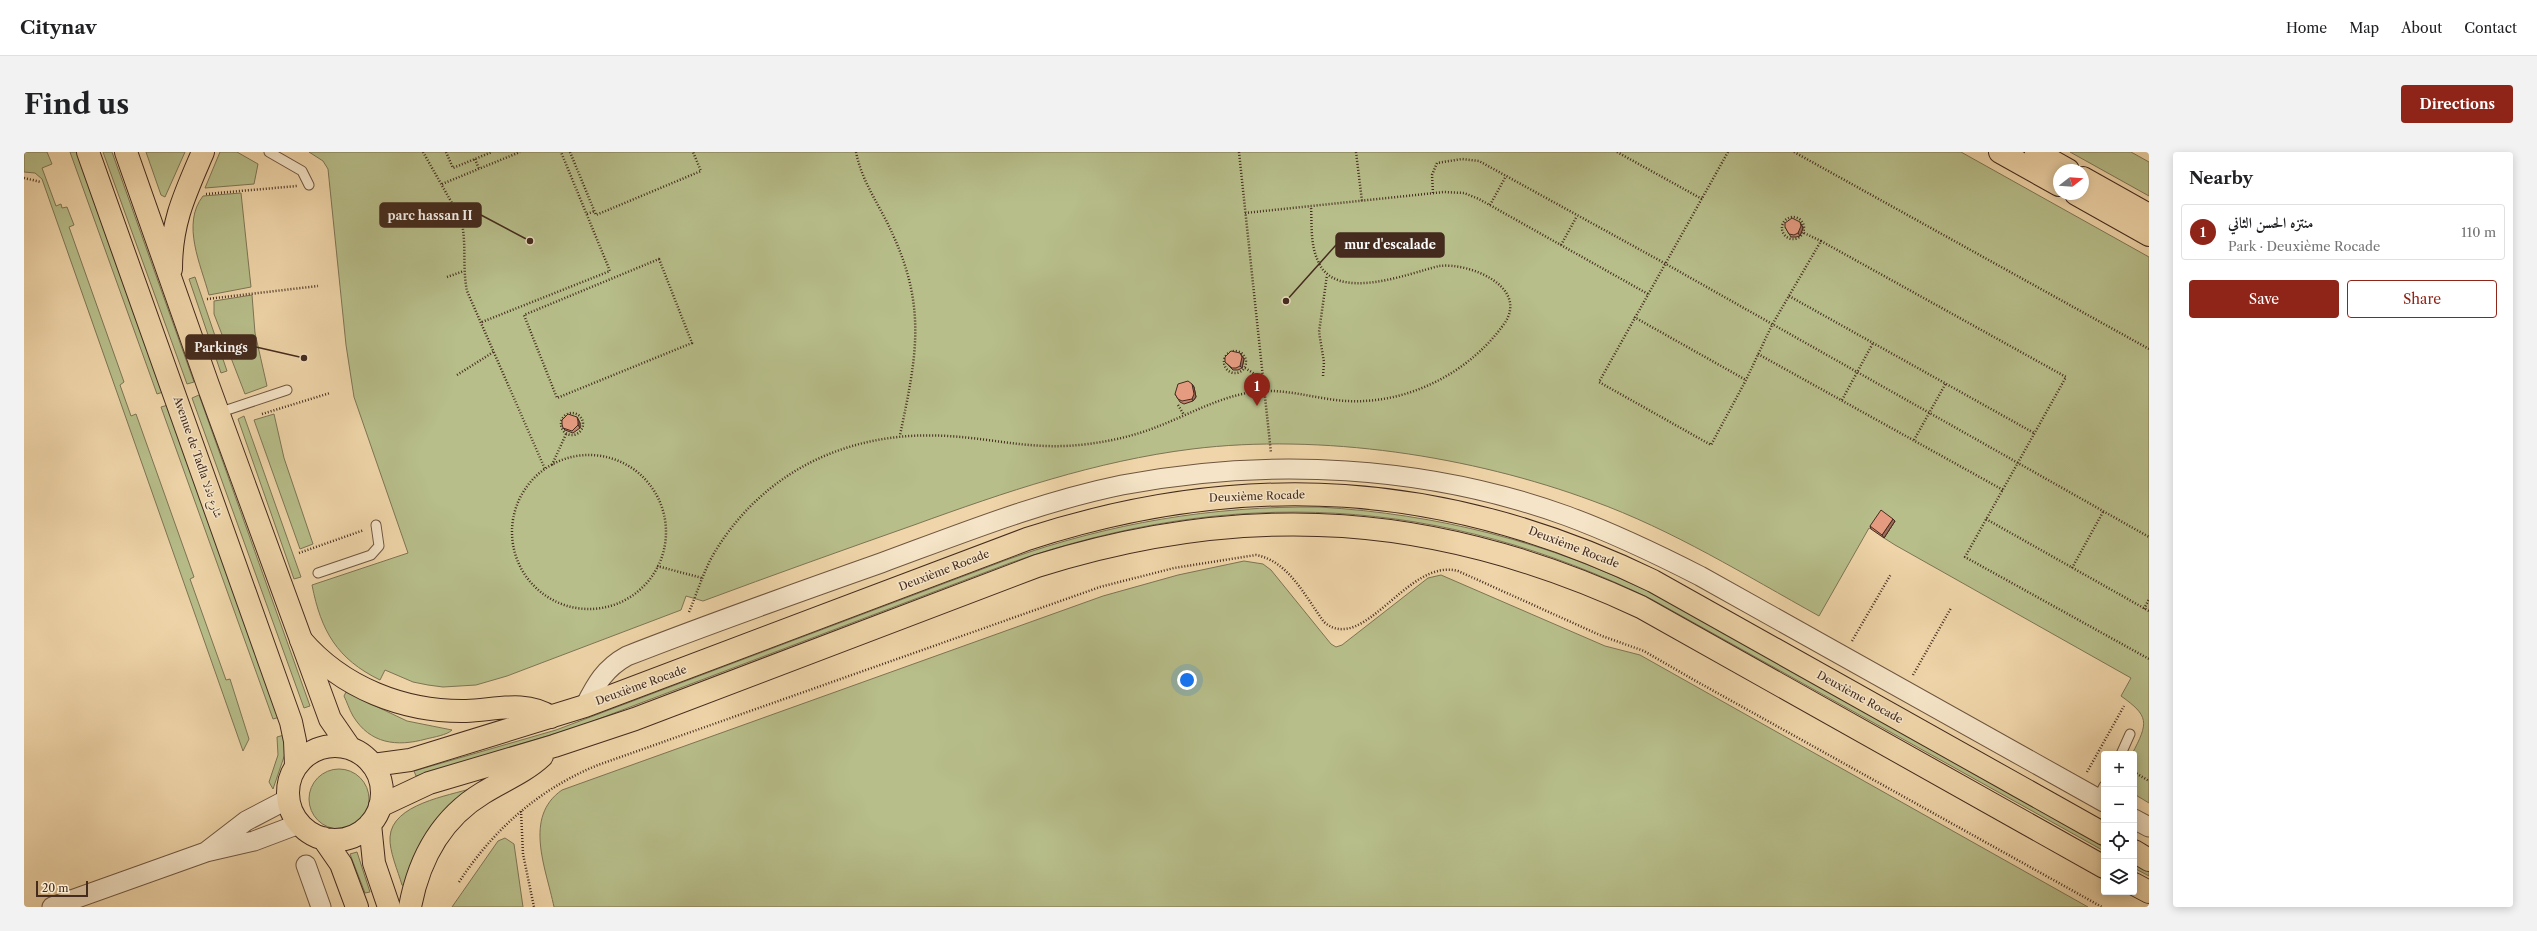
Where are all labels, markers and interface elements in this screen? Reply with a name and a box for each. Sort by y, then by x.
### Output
text: Citynav [20,16,97,39]
text: Home [2286,19,2327,37]
text: Map [2349,19,2379,37]
text: About [2401,19,2442,37]
text: Contact [2464,19,2517,37]
button: Directions [2401,85,2513,123]
text: Find us [24,87,129,121]
north arrow [2053,164,2089,200]
text: Nearby [2189,168,2253,188]
callout: parc hassan II [380,203,481,227]
text: parc hassan II [388,208,472,223]
text: منتزه الحسن الثاني [2228,213,2313,232]
text: 1 [2200,224,2206,240]
text: 110 m [2461,224,2496,240]
callout: mur d'escalade [1336,233,1444,257]
text: mur d'escalade [1344,237,1436,252]
text: Park · Deuxième Rocade [2228,238,2380,254]
button: Save [2189,280,2339,318]
button: Share [2347,280,2497,318]
callout: Parkings [186,335,256,359]
text: Parkings [194,340,248,355]
pin: 1 [1244,373,1270,406]
street label: Avenue de Tadla شارع تادلا [167,393,225,521]
street label: Deuxième Rocade [1209,487,1305,505]
street label: Deuxième Rocade [1527,523,1621,571]
street label: Deuxième Rocade [897,546,991,594]
street label: Deuxième Rocade [593,662,689,708]
street label: Deuxième Rocade [1815,668,1905,726]
your location [1177,670,1197,690]
map controls [2101,751,2137,895]
button: + [2101,751,2137,787]
button: − [2101,787,2137,823]
button: locate [2101,823,2137,859]
button: layers [2101,859,2137,895]
scale bar [36,879,88,898]
text: 20 m [42,881,68,895]

